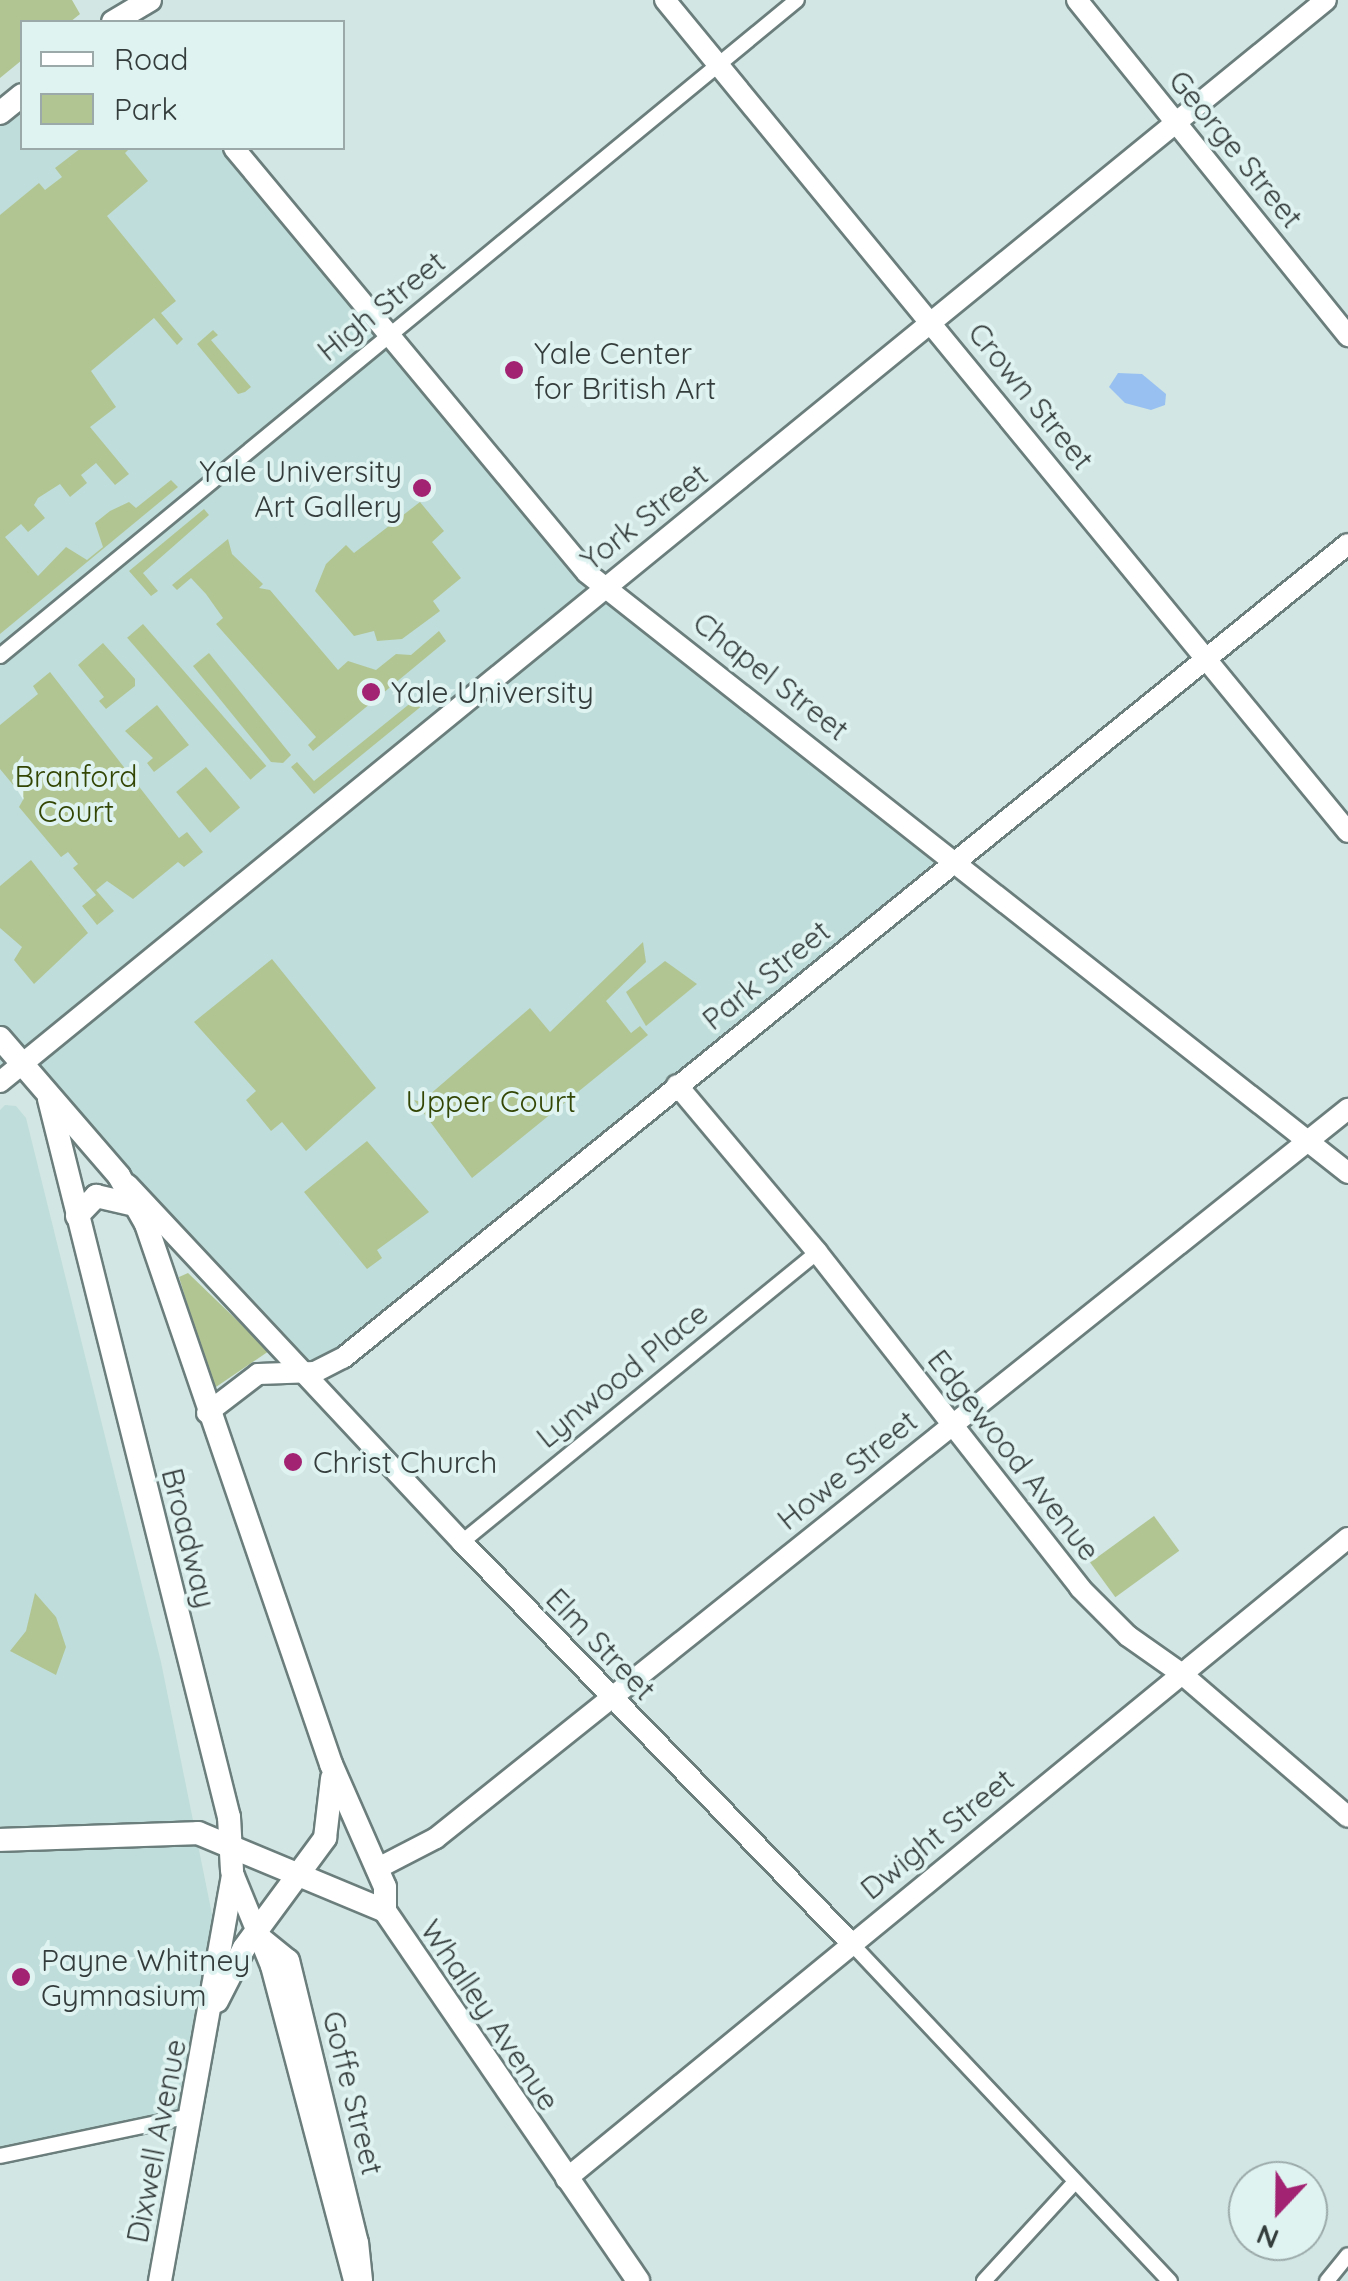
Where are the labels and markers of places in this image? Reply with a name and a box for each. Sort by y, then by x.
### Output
place label: Yale Center for British Art [534,335,716,406]
marker: Yale Center for British Art [503,359,525,381]
place label: Yale University Art Gallery [199,453,402,524]
marker: Yale University Art Gallery [411,477,433,499]
place label: Yale University [391,674,594,710]
marker: Yale University [360,681,382,703]
place label: Christ Church [313,1444,497,1480]
marker: Christ Church [282,1451,304,1473]
place label: Payne Whitney Gymnasium [41,1942,250,2012]
marker: Payne Whitney Gymnasium [10,1966,32,1988]

